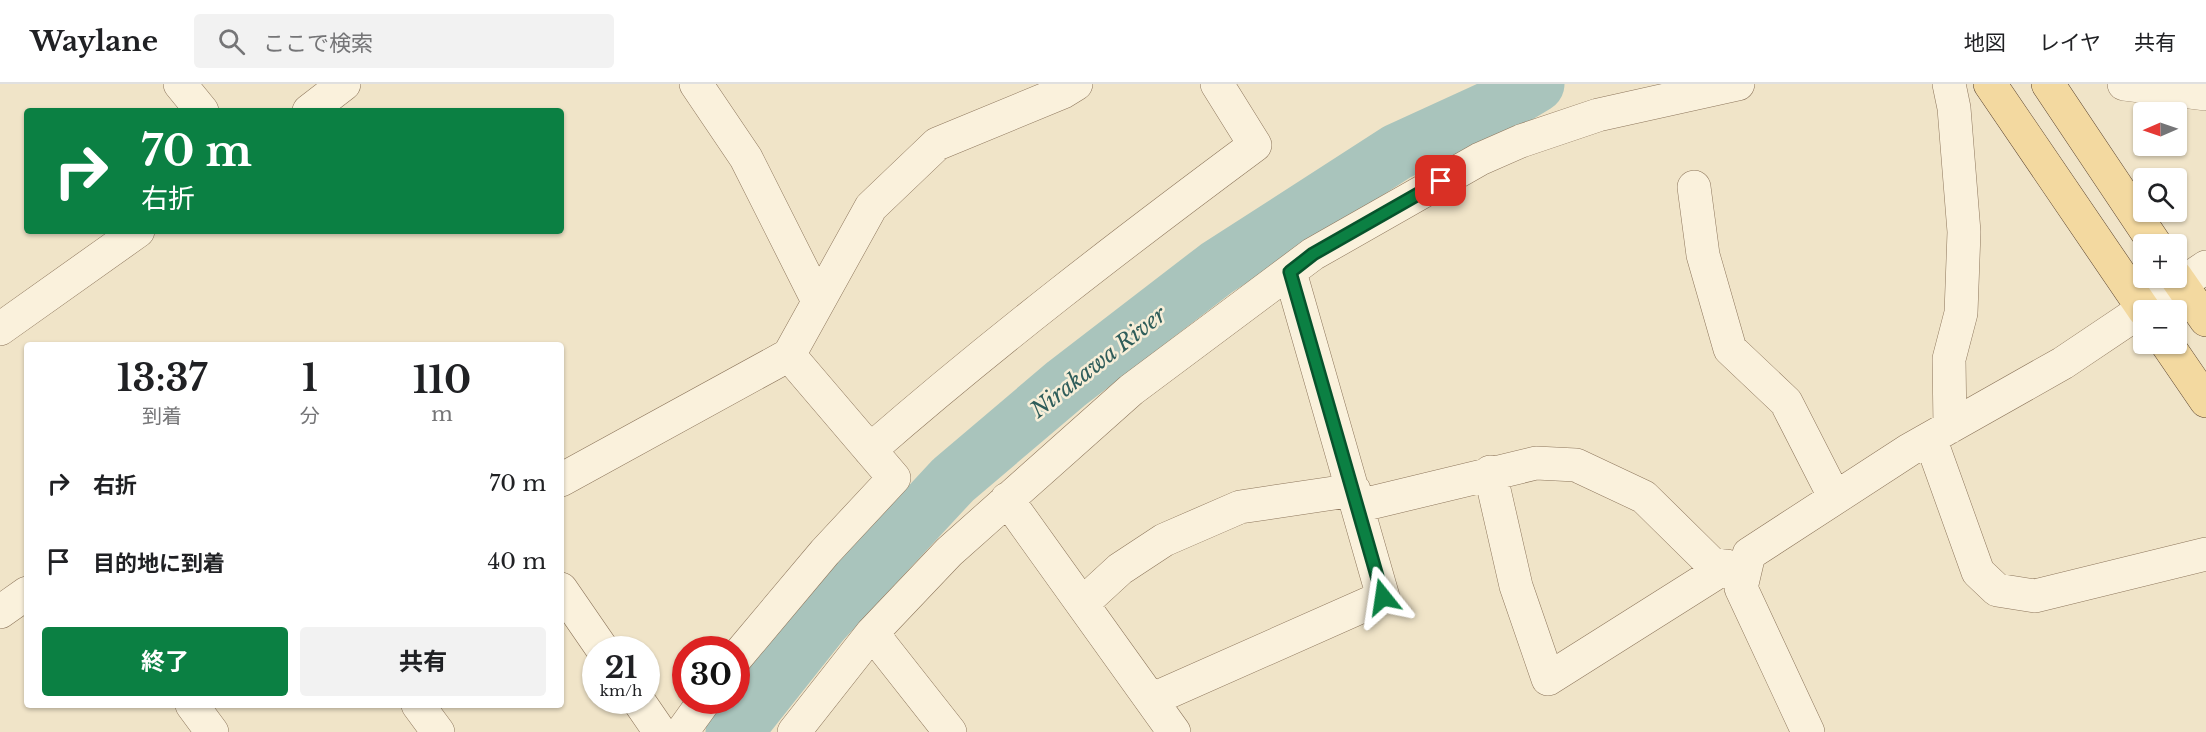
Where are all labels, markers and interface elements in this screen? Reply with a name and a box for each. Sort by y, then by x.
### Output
search box [194,14,614,68]
text: Waylane [30,24,158,59]
icon: search [215,25,248,58]
text: ここで検索 [263,30,373,57]
text: 地図 [1964,30,2006,56]
text: レイヤ [2039,30,2101,56]
text: 共有 [2134,30,2176,56]
north arrow [2133,102,2187,156]
map controls [2133,102,2187,354]
text: 70 m [141,125,252,177]
icon: right [42,132,120,210]
pin [1415,155,1466,206]
icon: arrive [1424,164,1457,197]
button: search [2133,168,2187,222]
text: 右折 [141,182,195,215]
button: + [2133,234,2187,288]
water label: Nirakawa River [1024,300,1172,424]
button: − [2133,300,2187,354]
text: 13:37 [117,356,207,401]
text: 1 [302,356,318,401]
text: 110 [413,358,471,403]
text: m [431,402,453,426]
text: 到着 [142,404,182,428]
text: 分 [300,404,320,428]
icon: right [42,467,75,500]
text: 70 m [489,470,546,497]
text: 右折 [93,472,137,499]
icon: arrive [42,545,75,578]
text: 40 m [488,548,546,575]
text: 目的地に到着 [93,550,225,577]
position arrow [1351,565,1415,629]
button: 終了 [42,627,288,696]
button: 共有 [300,627,546,696]
speed limit sign: 30 [672,636,750,714]
text: 21 [605,649,637,686]
text: km/h [600,681,642,700]

